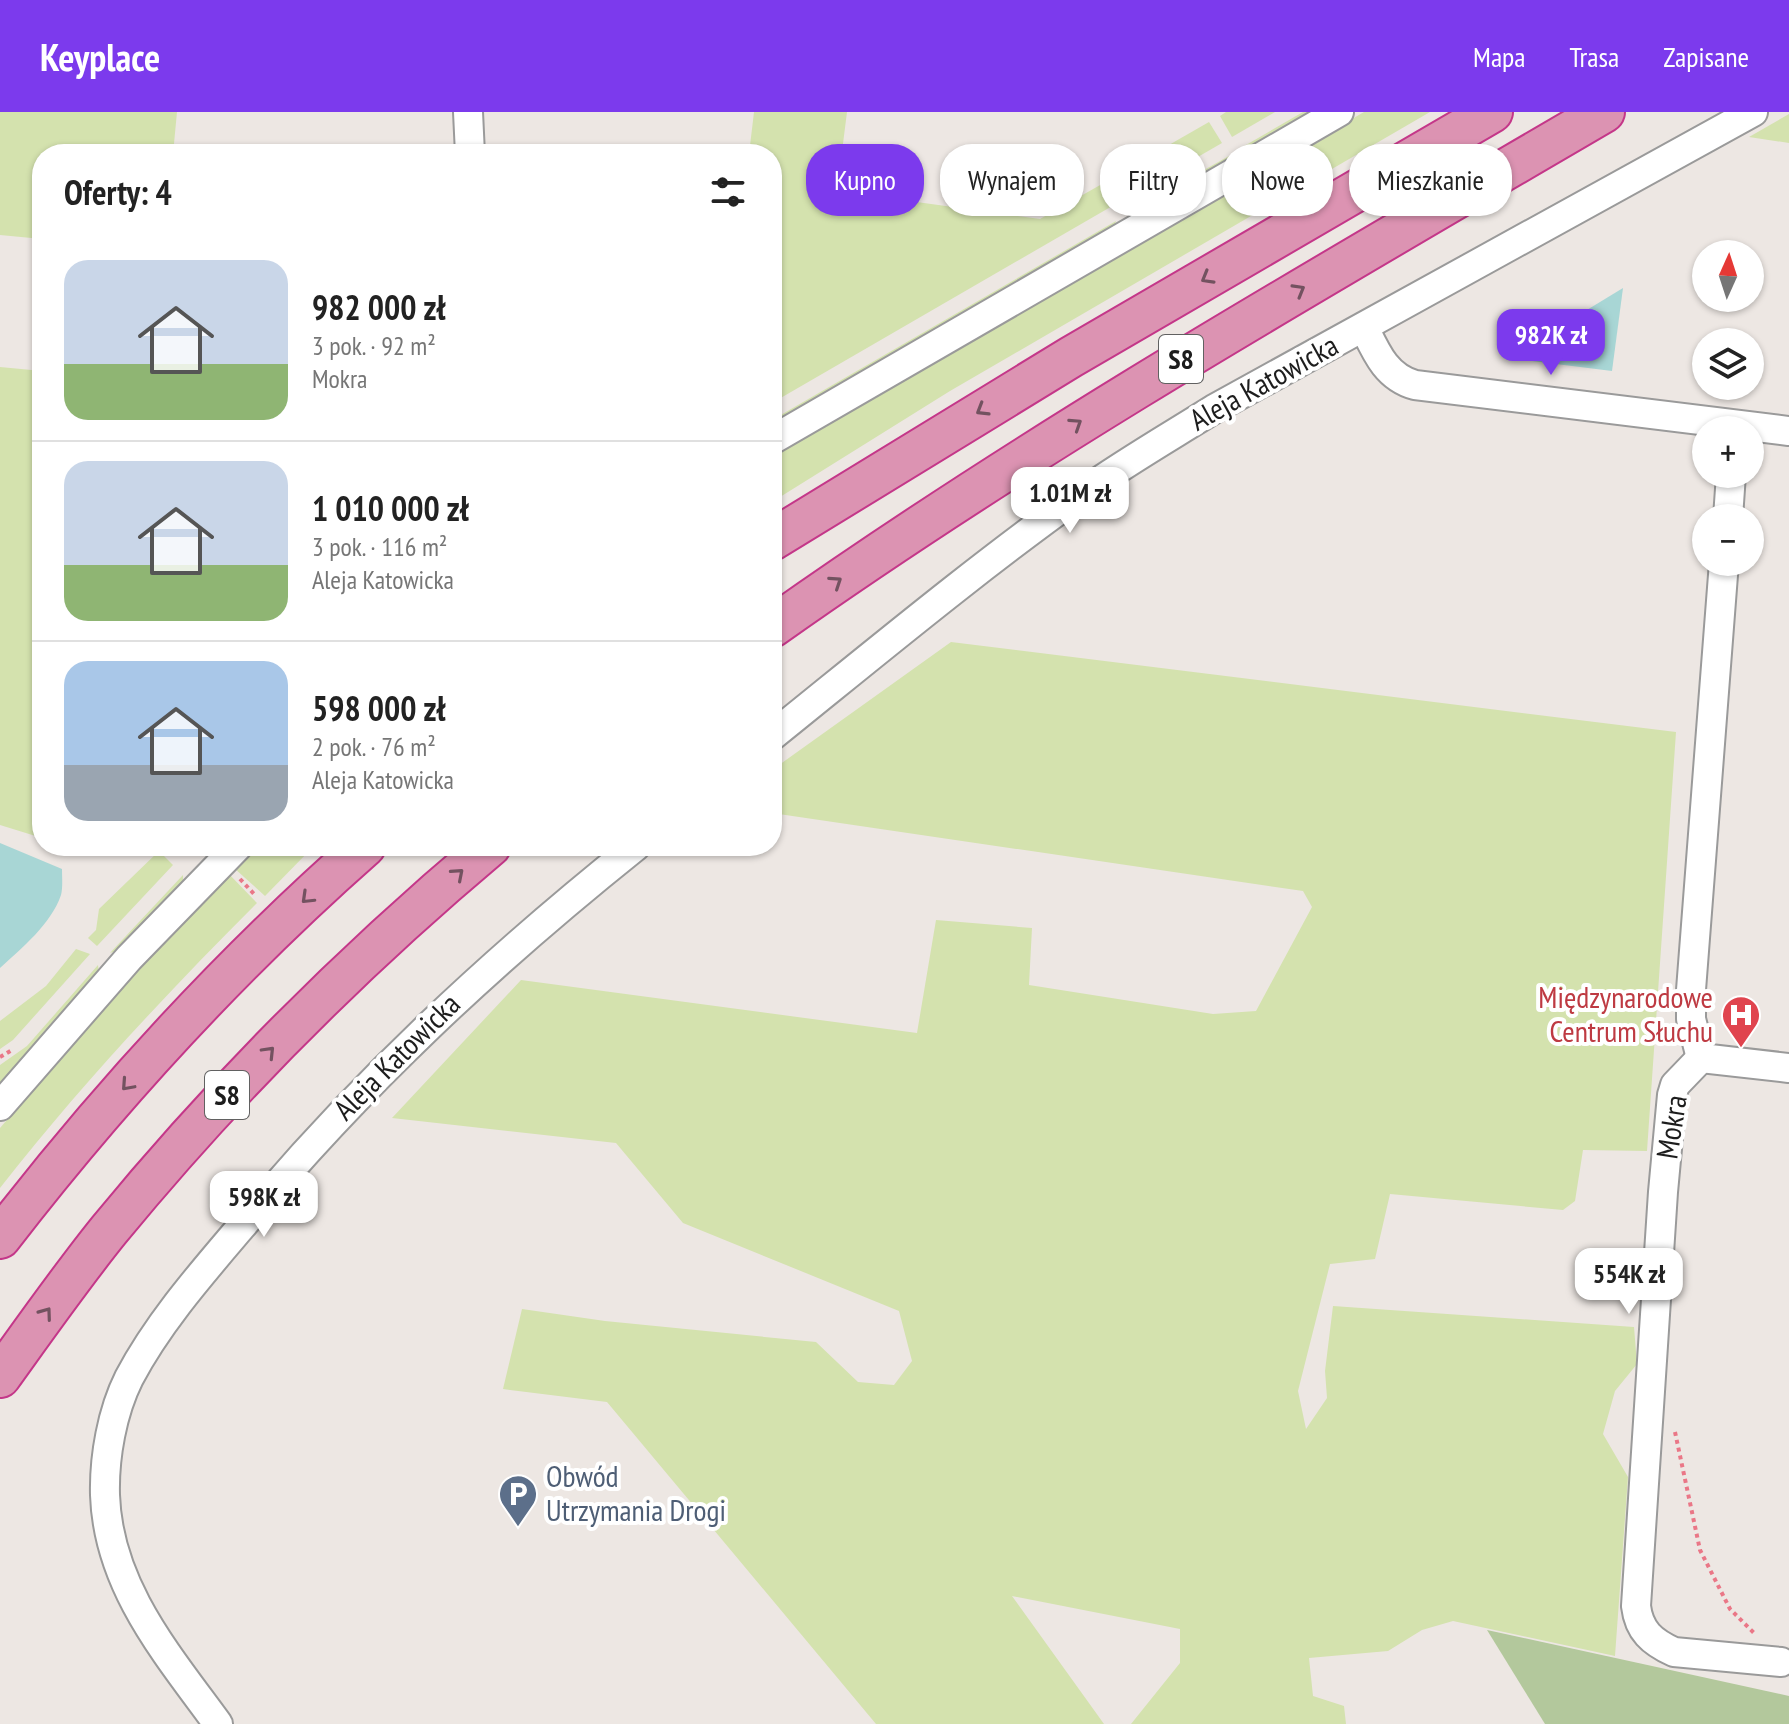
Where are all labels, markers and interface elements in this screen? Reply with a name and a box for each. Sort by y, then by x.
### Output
text: Keyplace [40,32,160,81]
text: Mapa [1473,38,1525,75]
text: Trasa [1569,38,1619,75]
text: Zapisane [1663,38,1749,75]
chip: Kupno [806,144,924,216]
chip: Wynajem [940,144,1084,216]
chip: Filtry [1100,144,1206,216]
chip: Nowe [1222,144,1333,216]
chip: Mieszkanie [1349,144,1512,216]
text: Oferty: 4 [64,170,172,214]
icon: filters [706,170,750,214]
north arrow [1692,240,1764,312]
map controls [1692,240,1764,576]
one-way arrow [1201,268,1216,284]
one-way arrow [1290,284,1305,300]
text: 982 000 zł [312,285,445,329]
icon: home [128,292,224,388]
pin: 982K zł [1477,309,1625,377]
text: 982K zł [1515,318,1587,351]
street label: Aleja Katowicka [1182,325,1344,438]
button: layers [1692,328,1764,400]
text: 3 pok. · 92 m² [312,329,436,362]
road number: S8 [1159,335,1203,383]
text: Mokra [312,362,367,395]
one-way arrow [976,400,991,415]
button: + [1692,416,1764,488]
one-way arrow [1068,418,1082,433]
pin: 1.01M zł [987,467,1153,535]
text: 1.01M zł [1029,476,1111,509]
text: 1 010 000 zł [312,486,469,530]
icon: home [128,493,224,589]
button: − [1692,504,1764,576]
text: 3 pok. · 116 m² [312,530,447,563]
text: Aleja Katowicka [312,563,454,596]
one-way arrow [827,577,842,592]
text: 598 000 zł [312,686,445,730]
icon: home [128,693,224,789]
text: 2 pok. · 76 m² [312,730,436,763]
text: Aleja Katowicka [312,763,454,796]
one-way arrow [448,869,463,883]
one-way arrow [302,889,316,904]
place label: Międzynarodowe Centrum Słuchu [1538,977,1713,1050]
street label: Aleja Katowicka [324,984,468,1128]
hospital icon: Międzynarodowe Centrum Słuchu [1720,994,1762,1049]
one-way arrow [259,1047,274,1061]
road number: S8 [205,1071,249,1119]
one-way arrow [122,1076,136,1091]
street label: Mokra [1646,1092,1695,1161]
pin: 598K zł [190,1171,338,1239]
text: 598K zł [228,1180,300,1213]
pin: 554K zł [1555,1248,1703,1316]
text: 554K zł [1593,1257,1665,1290]
one-way arrow [36,1308,50,1322]
place label: Obwód Utrzymania Drogi [546,1456,726,1529]
parking icon: Obwód Utrzymania Drogi [497,1473,539,1528]

